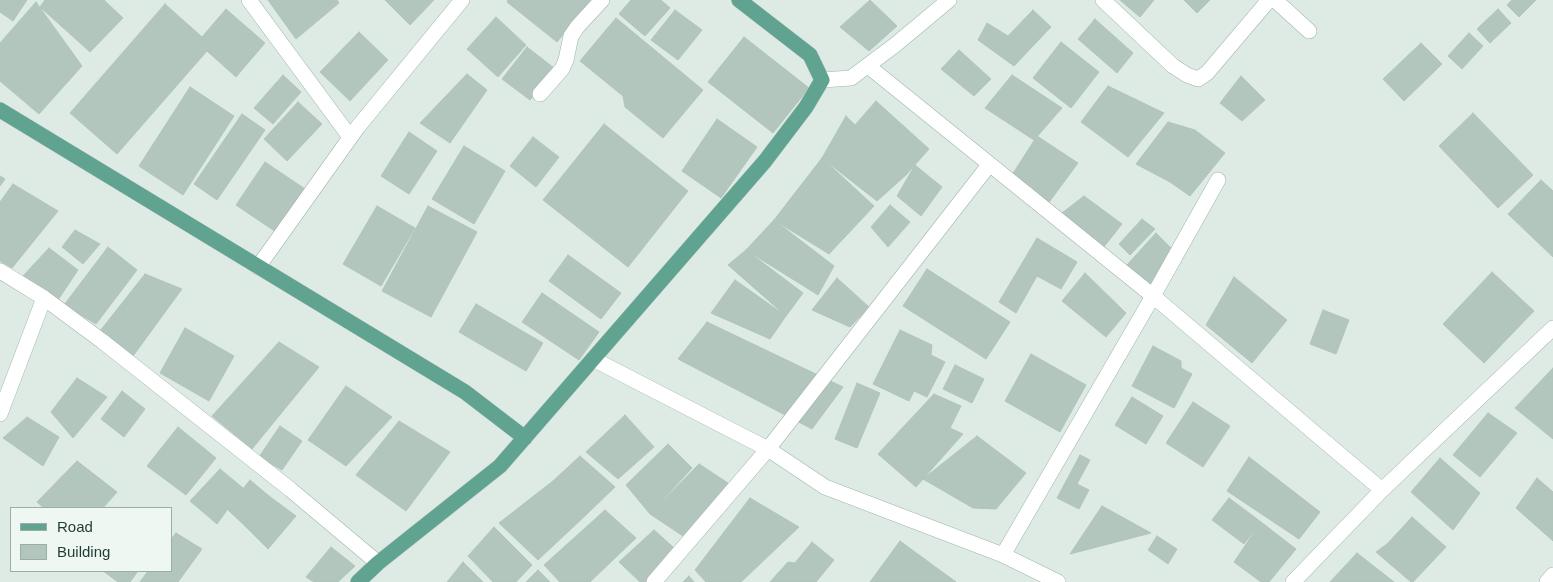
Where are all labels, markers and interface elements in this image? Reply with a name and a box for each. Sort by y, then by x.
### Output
legend [10,507,172,572]
text: Road [57,518,93,535]
text: Building [57,543,110,560]

